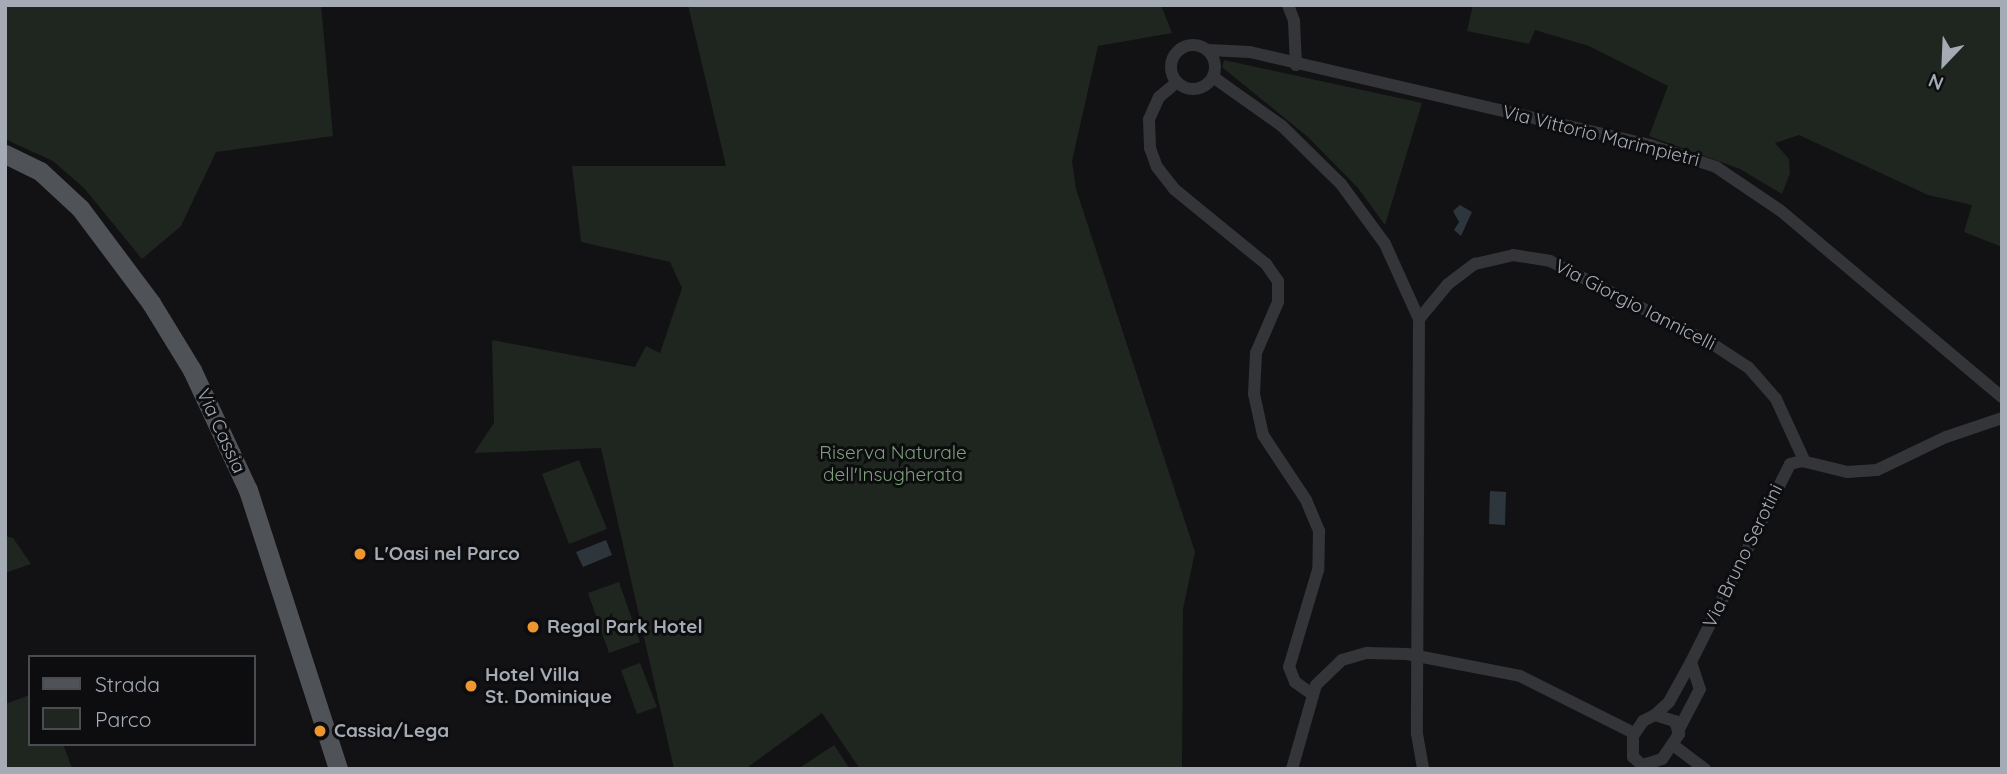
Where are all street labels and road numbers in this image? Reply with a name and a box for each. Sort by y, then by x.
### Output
street label: Via Vittorio Marimpietri [1500,100,1702,172]
street label: Via Giorgio Iannicelli [1551,255,1719,355]
street label: Via Cassia [191,385,251,477]
street label: Via Bruno Serotini [1698,480,1788,632]

